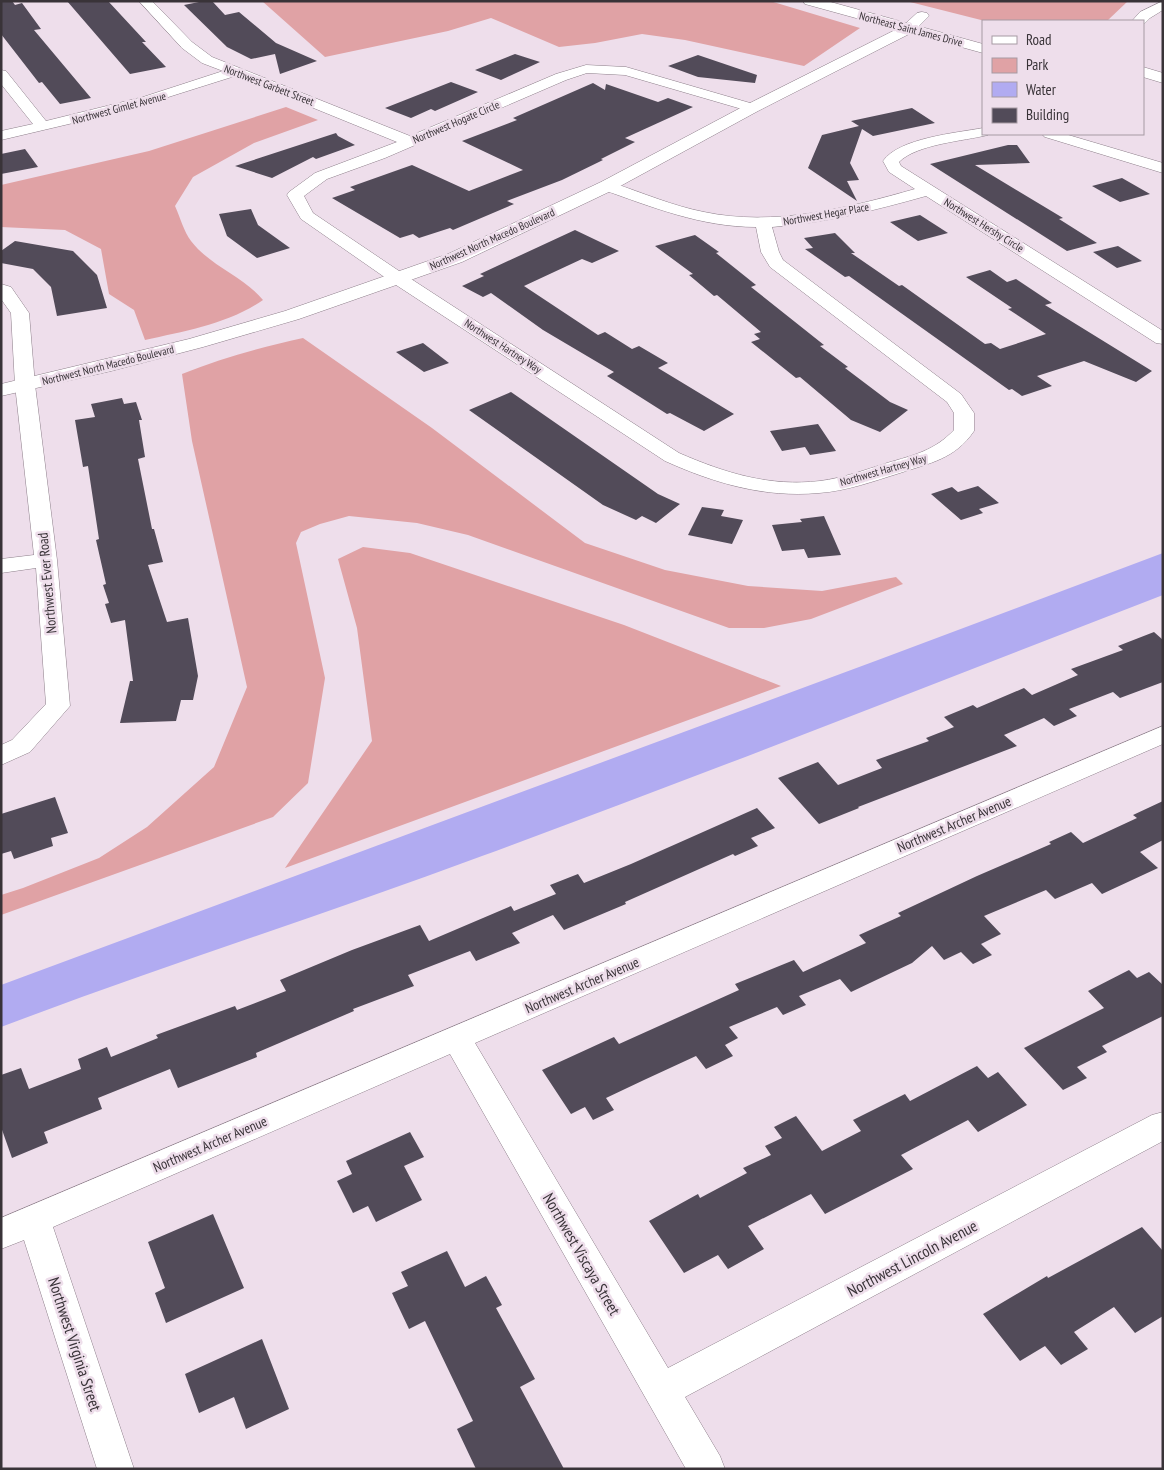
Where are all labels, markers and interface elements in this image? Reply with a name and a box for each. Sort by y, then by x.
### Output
street label: Northeast Saint James Drive [858,8,965,50]
legend [982,20,1144,135]
text: Road [1026,30,1052,49]
text: Park [1026,55,1048,74]
street label: Northwest Garbett Street [222,61,316,109]
text: Water [1026,80,1057,99]
street label: Northwest Gimlet Avenue [70,89,168,127]
street label: Northwest Hogate Circle [411,97,502,147]
text: Building [1026,105,1069,124]
street label: Northwest Hershy Circle [942,195,1027,255]
street label: Northwest Hegar Place [782,199,870,228]
street label: Northwest North Macedo Boulevard [427,205,557,273]
street label: Northwest Hartney Way [462,316,545,377]
street label: Northwest North Macedo Boulevard [41,342,176,388]
street label: Northwest Hartney Way [838,451,929,489]
street label: Northwest Ever Road [34,532,60,634]
street label: Northwest Archer Avenue [894,792,1014,856]
street label: Northwest Archer Avenue [522,953,642,1017]
street label: Northwest Archer Avenue [150,1112,270,1176]
street label: Northwest Viscaya Street [539,1189,625,1319]
street label: Northwest Lincoln Avenue [844,1215,980,1301]
street label: Northwest Virginia Street [44,1275,106,1414]

